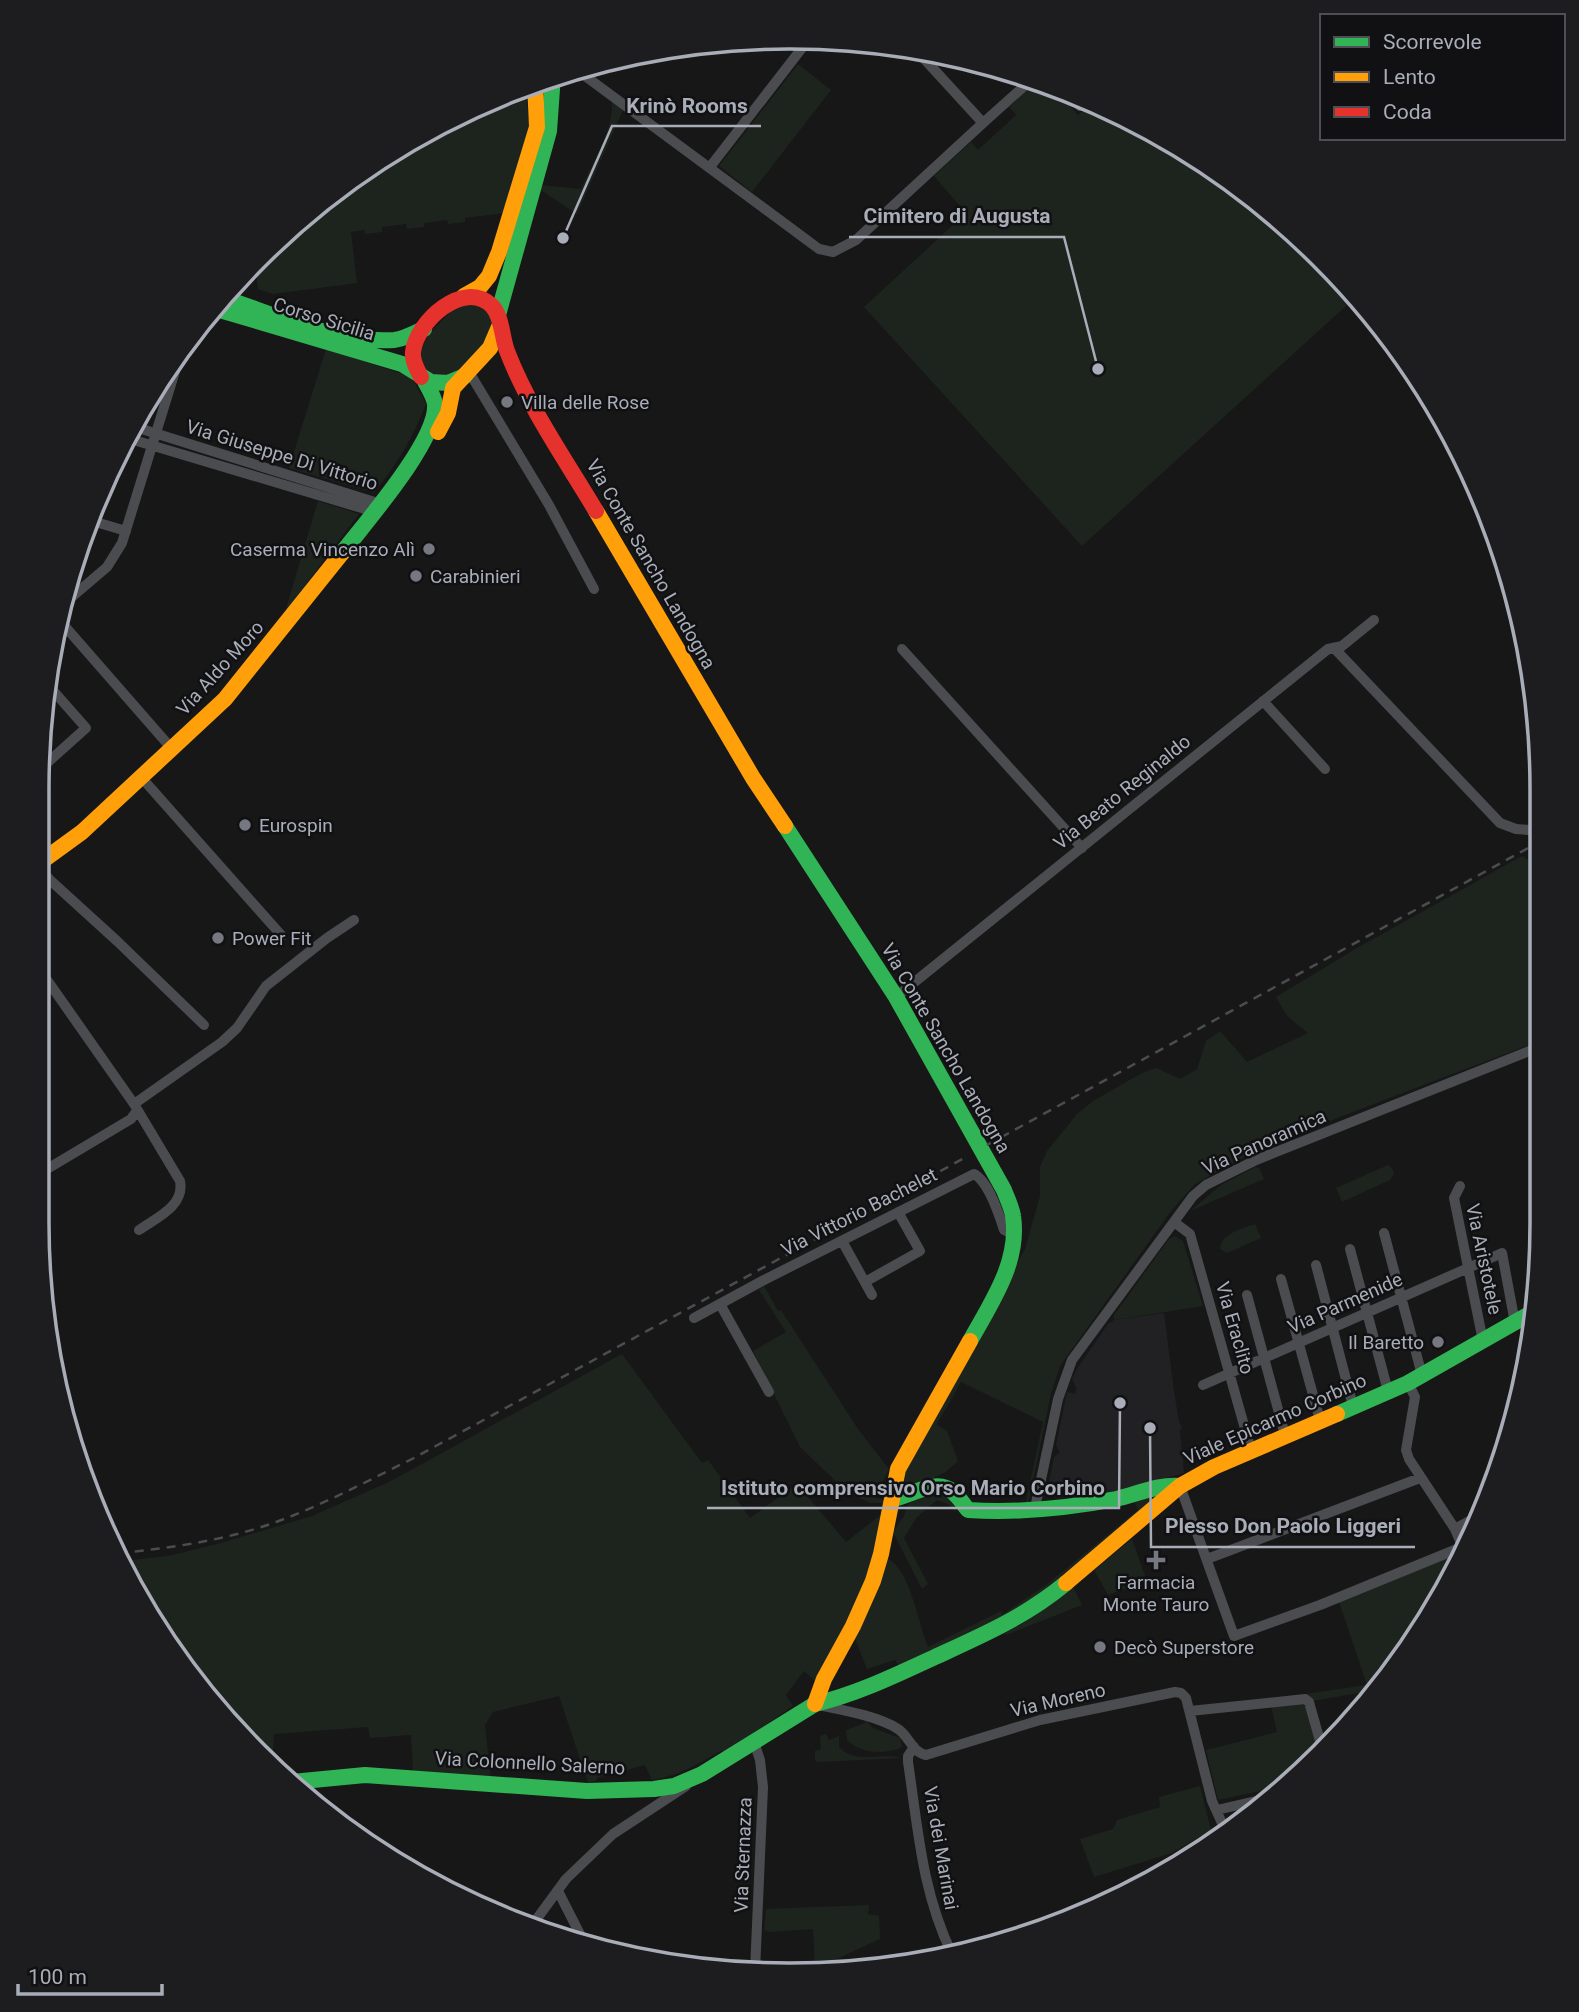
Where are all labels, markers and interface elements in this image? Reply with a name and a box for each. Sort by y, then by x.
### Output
legend [1320,14,1565,140]
text: Scorrevole [1383,30,1482,54]
text: Lento [1383,65,1436,89]
callout: Krinò Rooms [612,84,761,126]
text: Krinò Rooms [626,94,748,118]
text: Coda [1383,100,1432,124]
callout: Cimitero di Augusta [849,195,1064,237]
text: Cimitero di Augusta [863,204,1051,228]
street label: Corso Sicilia [270,293,378,345]
place label: Villa delle Rose [521,391,649,414]
marker: Villa delle Rose [499,394,515,410]
street label: Via Giuseppe Di Vittorio [183,415,381,495]
street label: Via Conte Sancho Landogna [581,455,721,673]
place label: Caserma Vincenzo Alì [230,538,415,561]
marker: Caserma Vincenzo Alì [421,541,437,557]
place label: Carabinieri [430,565,521,588]
marker: Carabinieri [408,568,424,584]
street label: Via Aldo Moro [171,616,269,720]
street label: Via Beato Reginaldo [1049,730,1195,854]
place label: Eurospin [259,814,333,837]
marker: Eurospin [237,817,253,833]
place label: Power Fit [232,927,312,950]
marker: Power Fit [210,930,226,946]
street label: Via Conte Sancho Landogna [876,939,1016,1157]
street label: Via Panoramica [1198,1104,1330,1180]
street label: Via Vittorio Bachelet [777,1163,941,1261]
street label: Via Aristotele [1461,1201,1507,1317]
street label: Via Parmenide [1284,1267,1406,1339]
street label: Via Eraclito [1211,1279,1259,1377]
place label: Il Baretto [1348,1331,1424,1354]
marker: Il Baretto [1430,1334,1446,1350]
street label: Viale Epicarmo Corbino [1180,1368,1370,1470]
callout: Istituto comprensivo Orso Mario Corbino [707,1466,1119,1508]
text: Istituto comprensivo Orso Mario Corbino [721,1476,1105,1500]
callout: Plesso Don Paolo Liggeri [1151,1505,1415,1547]
text: Plesso Don Paolo Liggeri [1165,1514,1401,1538]
marker: Farmacia Monte Tauro [1148,1552,1164,1568]
place label: Farmacia Monte Tauro [1103,1571,1209,1616]
place label: Decò Superstore [1114,1636,1254,1659]
marker: Decò Superstore [1092,1639,1108,1655]
street label: Via Moreno [1008,1678,1108,1722]
street label: Via Colonnello Salerno [434,1747,626,1779]
street label: Via dei Marinai [919,1784,963,1912]
street label: Via Sternazza [729,1797,757,1913]
scale bar [18,1952,161,1996]
text: 100 m [28,1965,87,1989]

